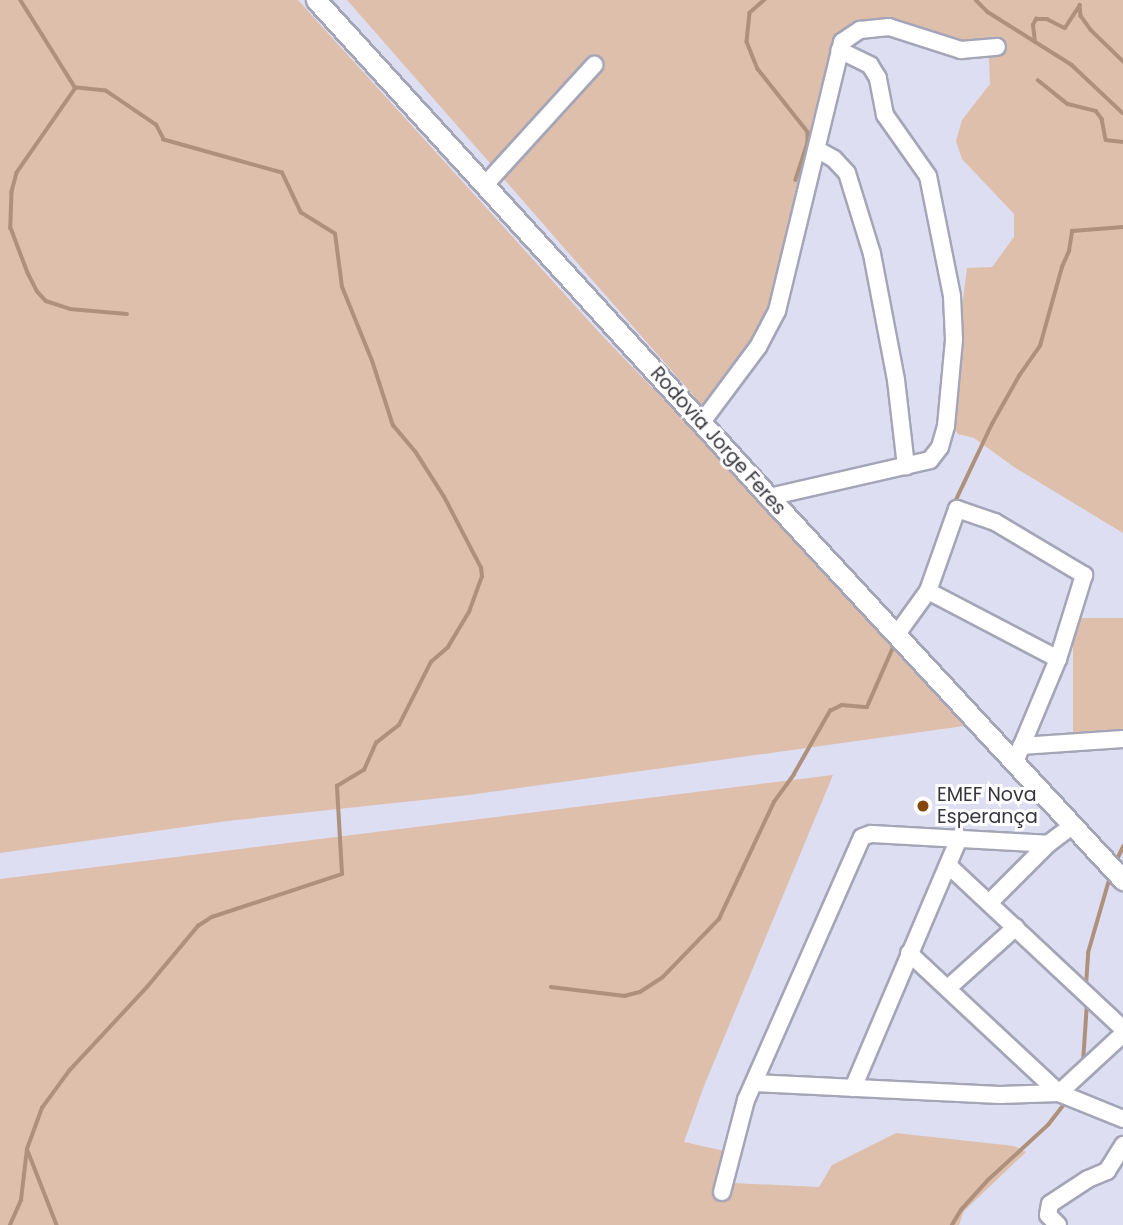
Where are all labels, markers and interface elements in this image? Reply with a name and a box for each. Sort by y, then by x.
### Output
street label: Rodovia Jorge Feres [646,362,790,520]
place label: EMEF Nova Esperança [937,784,1038,828]
marker: EMEF Nova Esperança [915,798,931,814]

